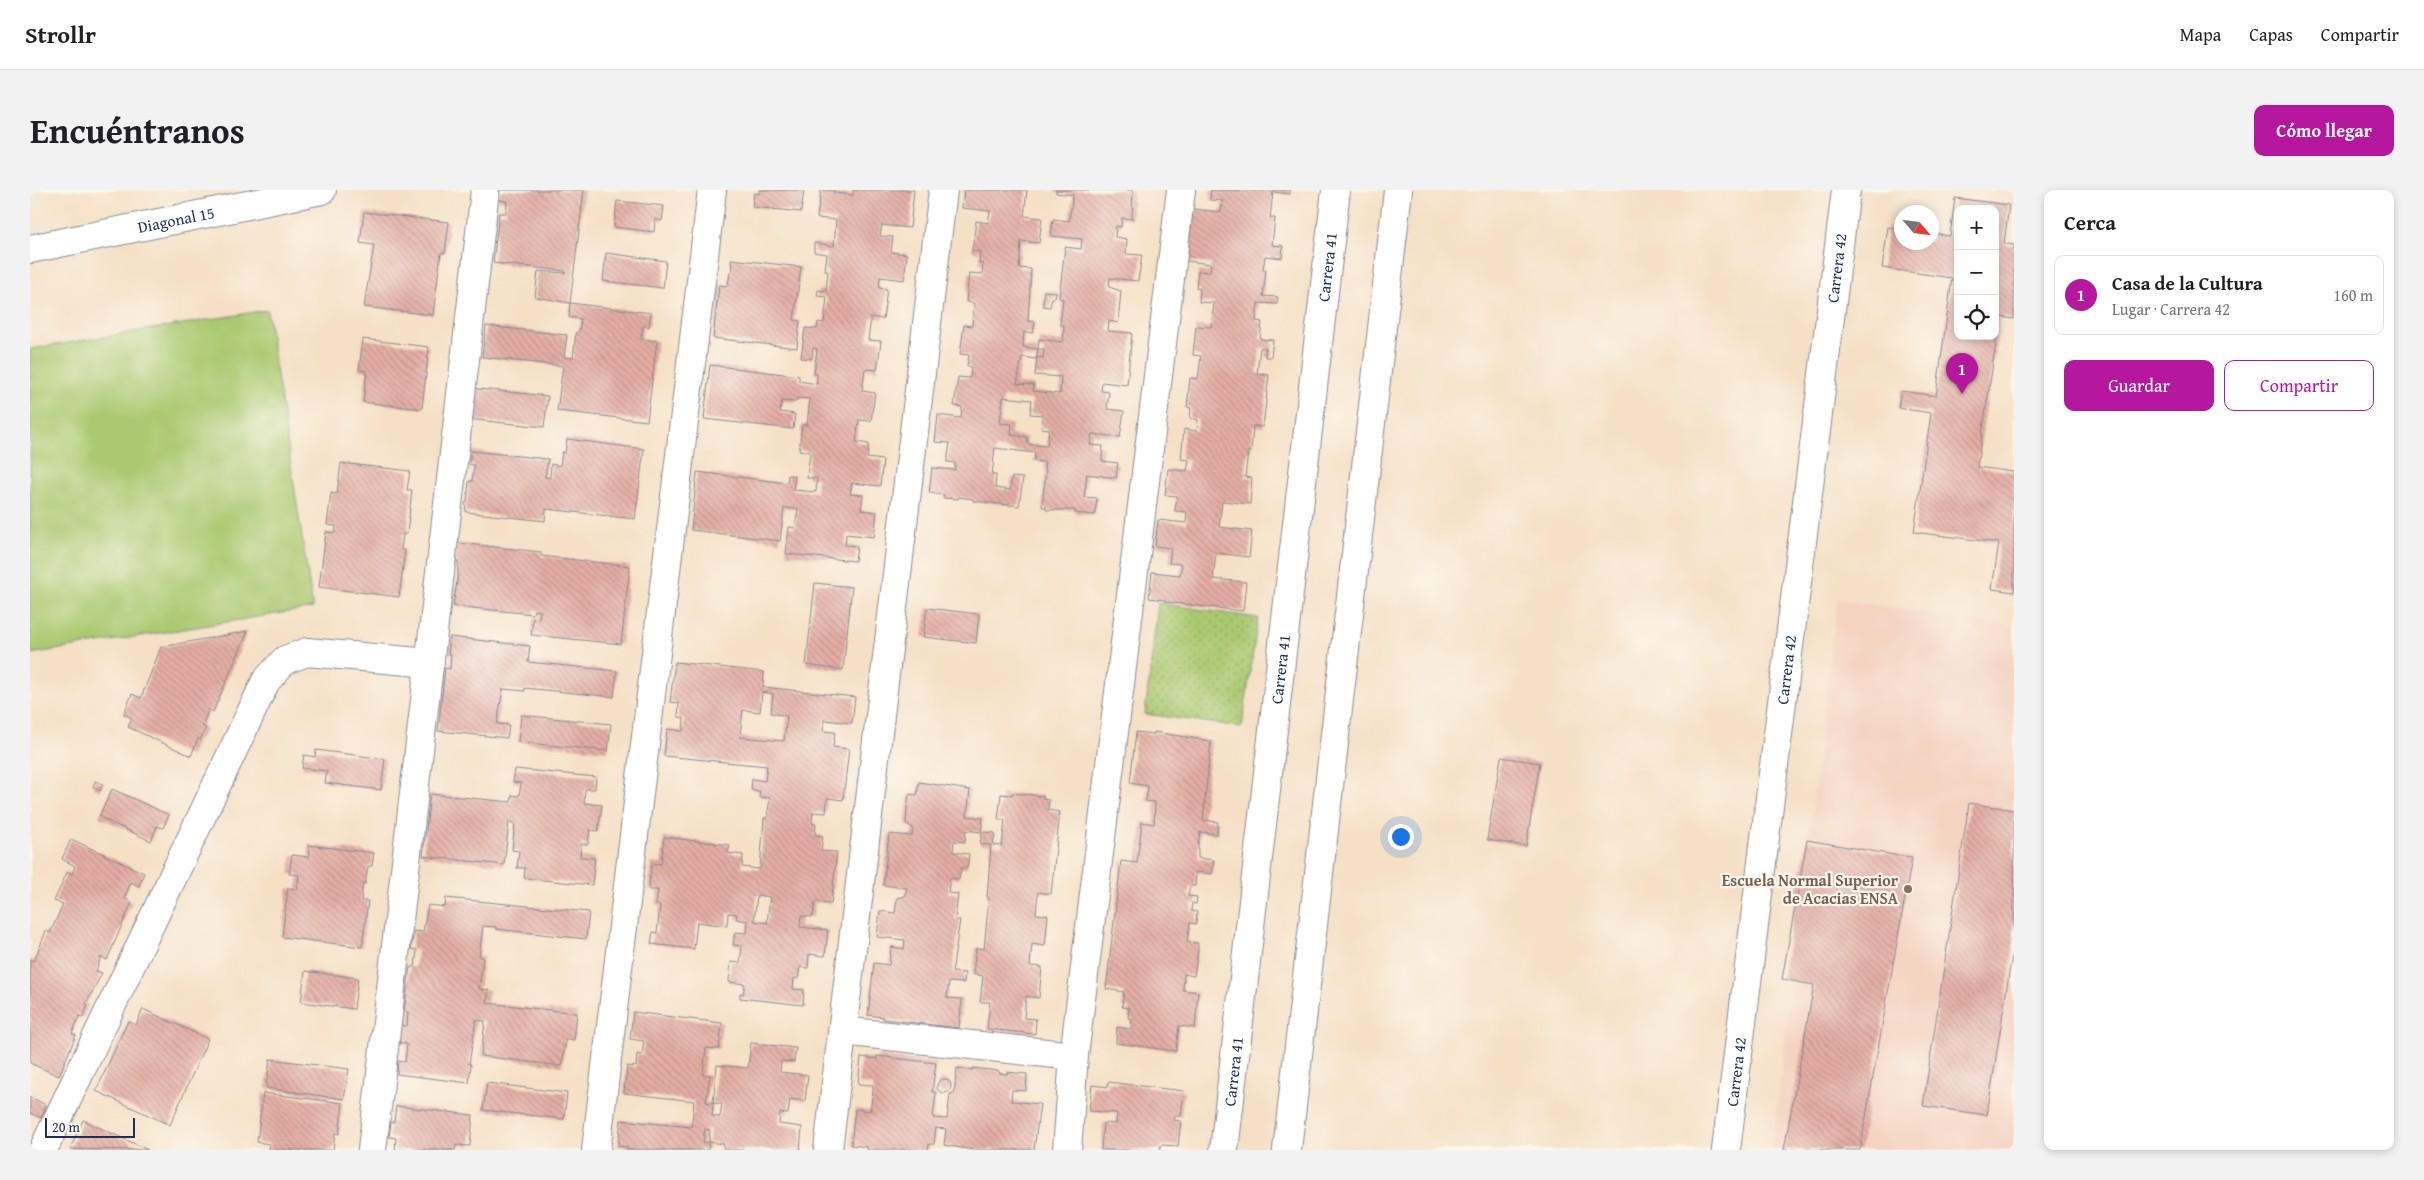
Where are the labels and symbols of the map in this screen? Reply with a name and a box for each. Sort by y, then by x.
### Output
street label: Diagonal 15 [135,200,217,239]
north arrow [1894,205,1939,250]
street label: Carrera 41 [1311,231,1343,303]
street label: Carrera 42 [1820,232,1852,304]
pin: 1 [1946,353,1978,394]
street label: Carrera 41 [1264,633,1296,705]
street label: Carrera 42 [1770,634,1802,706]
your location [1388,824,1414,850]
place label: Escuela Normal Superior de Acacias ENSA [1722,868,1899,910]
marker: Escuela Normal Superior de Acacias ENSA [1902,883,1914,895]
street label: Carrera 41 [1217,1036,1249,1108]
street label: Carrera 42 [1720,1036,1752,1108]
scale bar [45,1115,135,1138]

